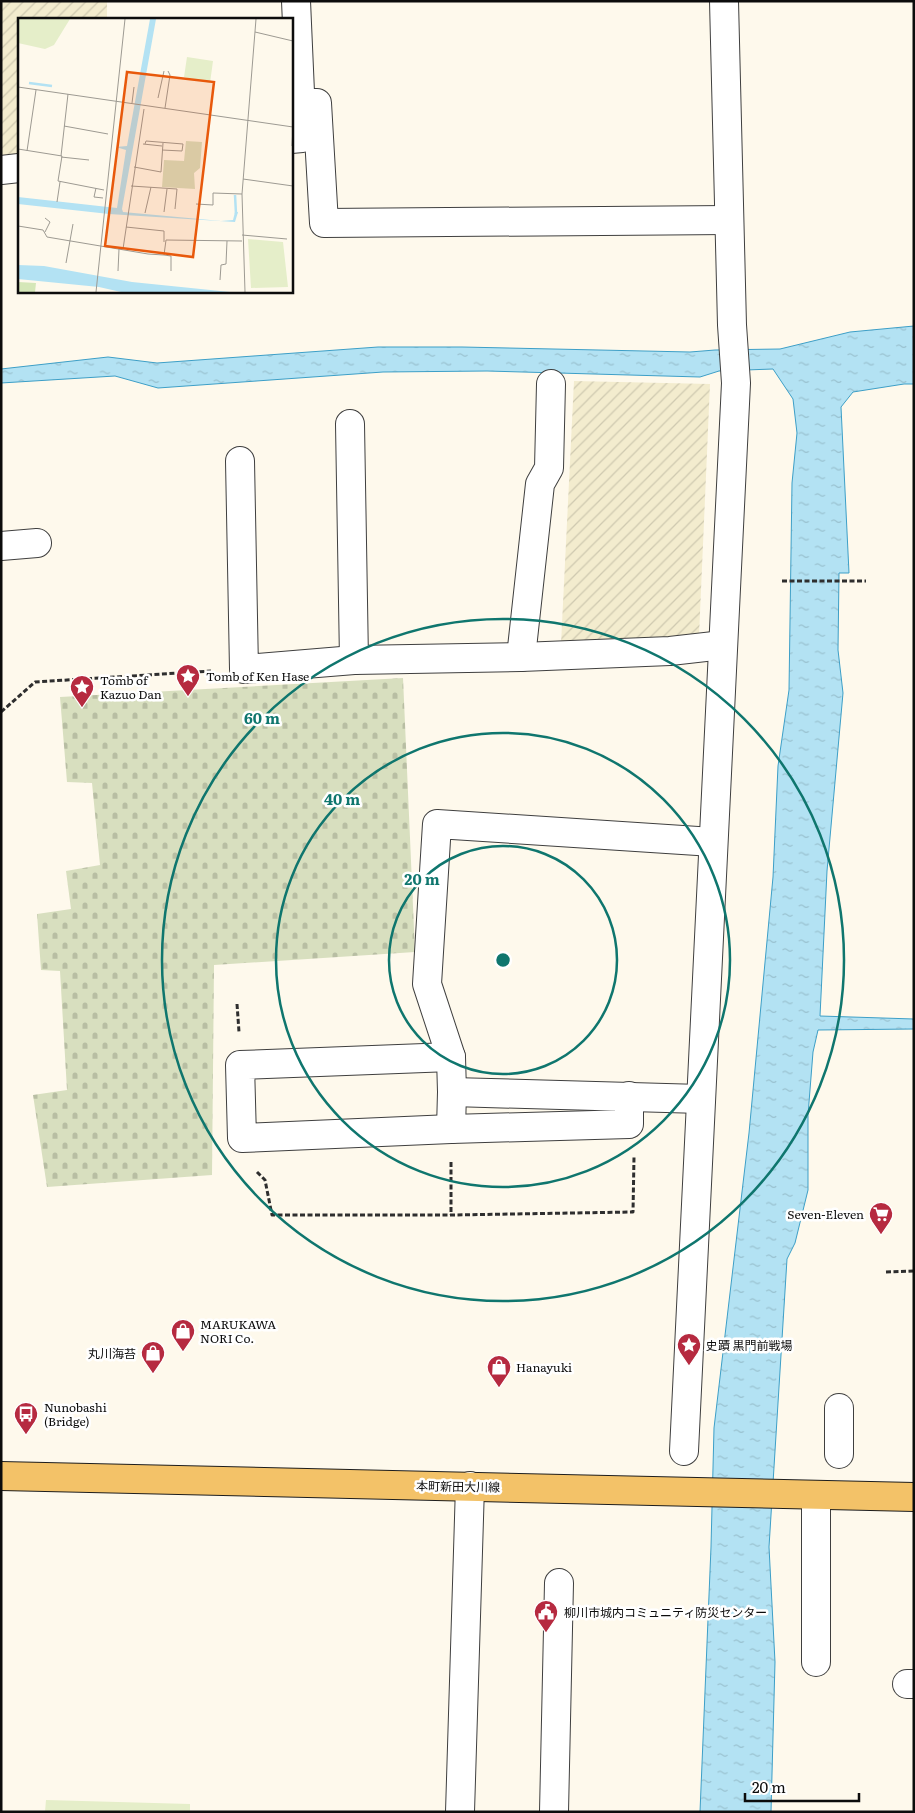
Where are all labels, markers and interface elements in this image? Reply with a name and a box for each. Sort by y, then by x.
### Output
inset map [18,18,292,292]
place icon: Tomb of Ken Hase [175,663,201,697]
place label: Tomb of Ken Hase [206,667,309,685]
place label: Tomb of Kazuo Dan [100,671,162,703]
place icon: Tomb of Kazuo Dan [69,674,95,708]
text: 60 m [244,706,280,729]
text: 40 m [324,787,360,810]
text: 20 m [404,867,440,890]
centre of rings [494,951,512,969]
supermarket icon: Seven-Eleven [868,1201,894,1235]
place label: Seven-Eleven [787,1205,864,1223]
place label: MARUKAWA NORI Co. [200,1315,276,1347]
shop icon: MARUKAWA NORI Co. [170,1318,196,1352]
place icon: 史蹟 黒門前戦場 [676,1332,702,1366]
place label: 史蹟 黒門前戦場 [706,1336,792,1354]
shop icon: 丸川海苔 [140,1340,166,1374]
place label: 丸川海苔 [88,1344,136,1362]
shop icon: Hanayuki [486,1354,512,1388]
place label: Hanayuki [516,1358,572,1376]
place label: Nunobashi (Bridge) [44,1398,107,1430]
bus stop icon: Nunobashi (Bridge) [13,1401,39,1435]
street label: 本町新田大川線 [416,1476,500,1496]
public building icon: 柳川市城内コミュニティ防災センター [533,1599,559,1633]
place label: 柳川市城内コミュニティ防災センター [564,1603,767,1621]
scale bar [745,1770,859,1802]
text: 20 m [752,1775,786,1798]

